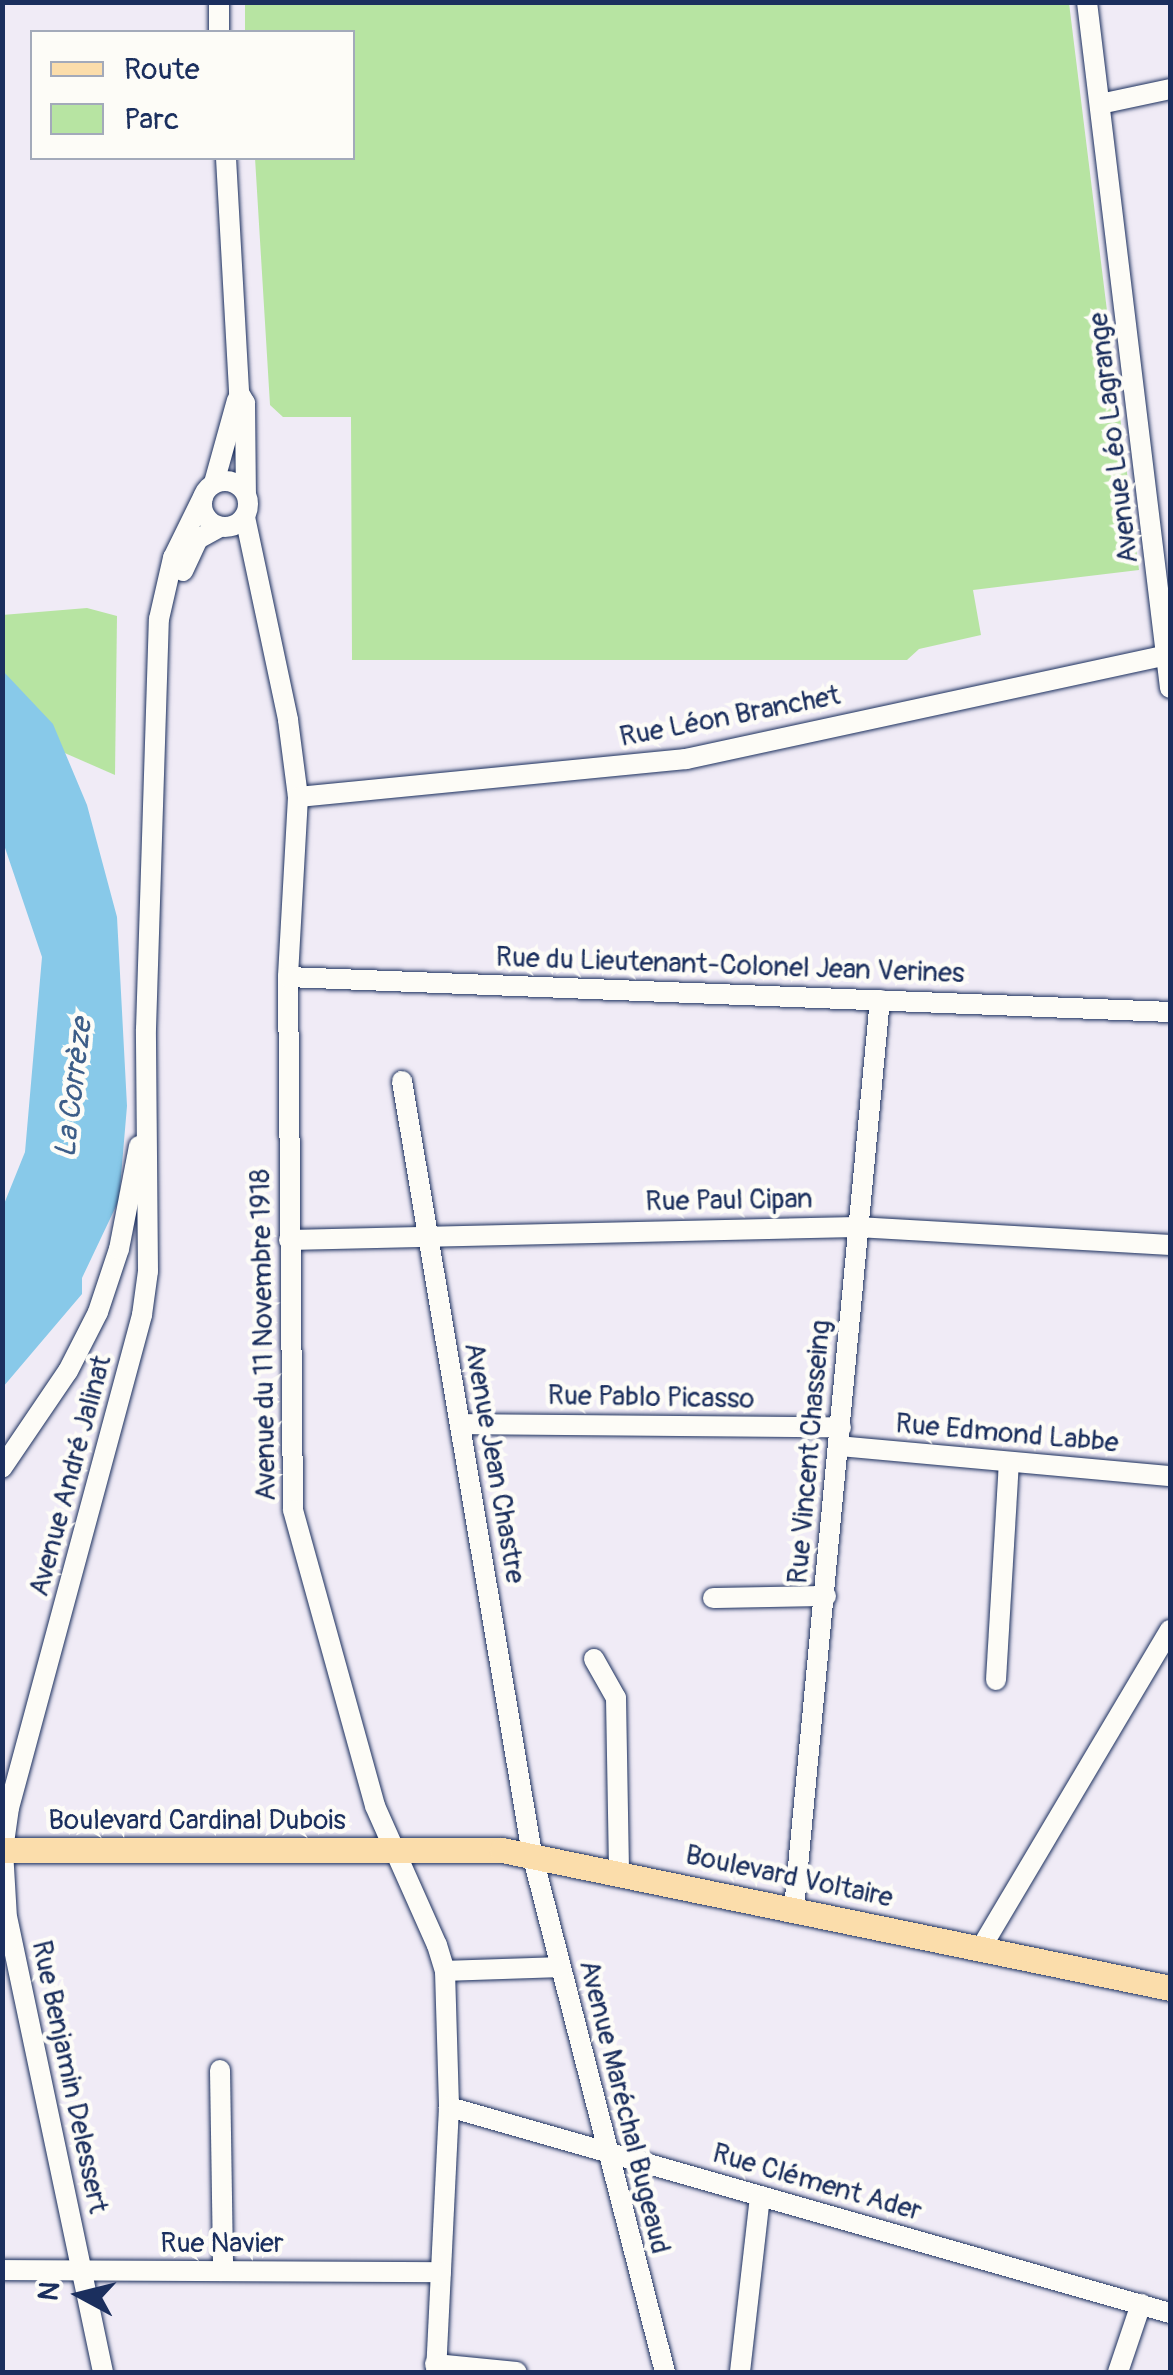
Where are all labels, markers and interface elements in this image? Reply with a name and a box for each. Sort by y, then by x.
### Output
legend [30,30,355,160]
text: Route [124,51,199,88]
text: Parc [124,101,179,138]
street label: Avenue Léo Lagrange [1082,311,1146,565]
street label: Rue Léon Branchet [617,679,843,755]
street label: Rue du Lieutenant-Colonel Jean Verines [495,941,965,991]
water label: La Corrèze [48,1016,100,1160]
street label: Avenue du 11 Novembre 1918 [244,1169,284,1501]
street label: Rue Paul Cipan [645,1183,813,1219]
street label: Rue Vincent Chasseing [782,1319,838,1585]
street label: Avenue Jean Chastre [456,1340,532,1586]
street label: Avenue André Jalinat [23,1352,119,1600]
street label: Rue Pablo Picasso [547,1379,755,1417]
street label: Rue Edmond Labbe [894,1408,1120,1460]
street label: Boulevard Cardinal Dubois [48,1804,346,1838]
street label: Boulevard Voltaire [682,1839,896,1915]
street label: Rue Benjamin Delessert [24,1938,114,2216]
street label: Avenue Maréchal Bugeaud [571,1957,677,2257]
street label: Rue Clément Ader [709,2137,925,2229]
street label: Rue Navier [160,2227,284,2261]
north arrow [30,2245,130,2345]
text: N [31,2280,68,2303]

